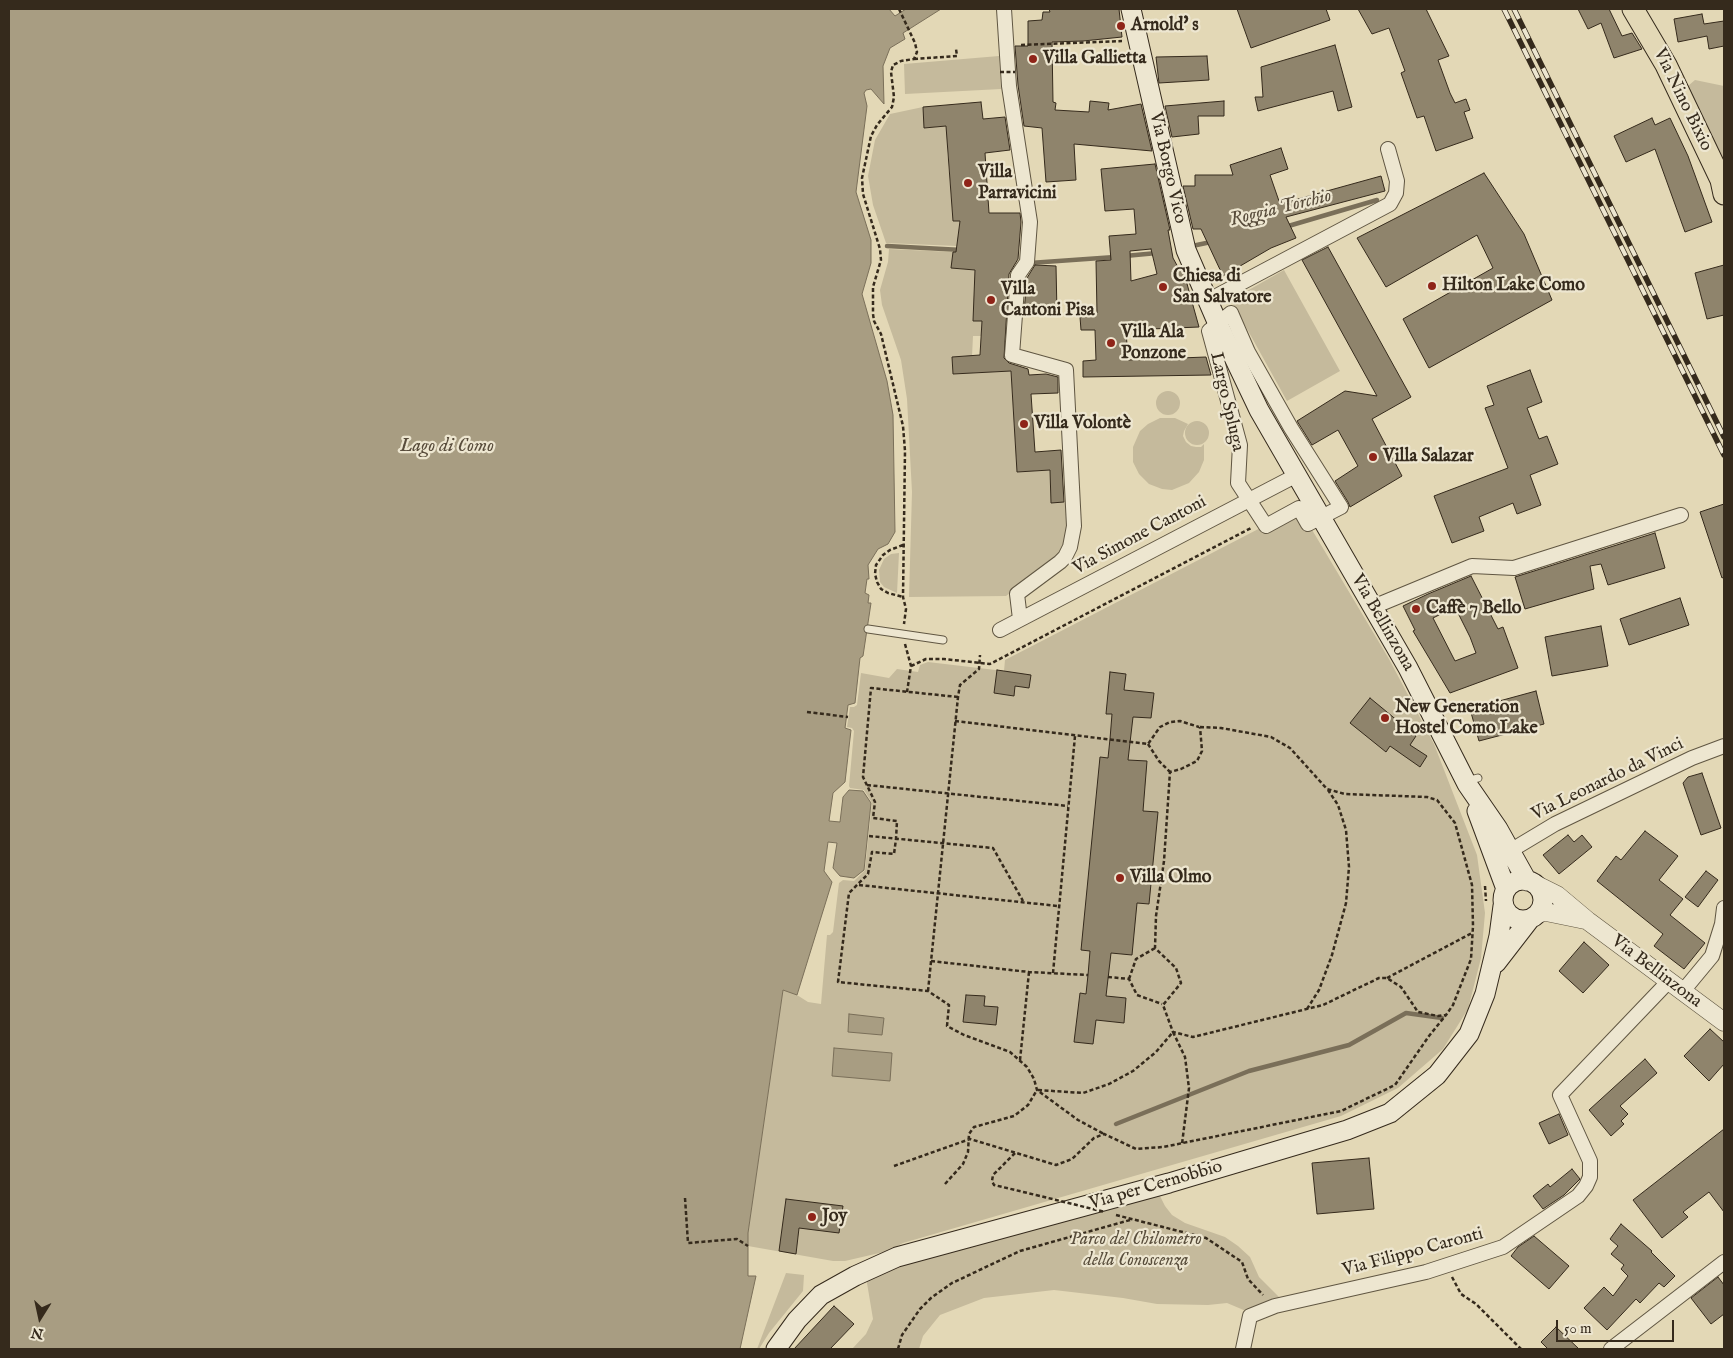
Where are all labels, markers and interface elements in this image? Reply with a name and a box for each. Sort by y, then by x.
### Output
place label: Arnold' s [1131,15,1199,37]
marker: Arnold' s [1115,20,1127,32]
street label: Via Nino Bixio [1648,45,1716,155]
place label: Villa Gallietta [1043,48,1146,70]
marker: Villa Gallietta [1027,53,1039,65]
street label: Via Borgo Vico [1144,110,1190,226]
place label: Villa Parravicini [978,162,1057,204]
marker: Villa Parravicini [962,177,974,189]
water label: Roggia Torchio [1228,185,1334,233]
place label: Chiesa di San Salvatore [1173,266,1272,308]
place label: Hilton Lake Como [1442,275,1585,297]
place label: Villa Cantoni Pisa [1001,279,1095,322]
marker: Hilton Lake Como [1426,280,1438,292]
marker: Chiesa di San Salvatore [1157,281,1169,293]
marker: Villa Cantoni Pisa [985,294,997,306]
place label: Villa Ala Ponzone [1121,322,1186,364]
marker: Villa Ala Ponzone [1105,337,1117,349]
street label: Largo Spluga [1204,350,1248,454]
place label: Villa Volontè [1034,413,1131,435]
marker: Villa Volontè [1018,418,1030,430]
water label: Lago di Como [400,436,494,458]
place label: Villa Salazar [1383,446,1474,468]
marker: Villa Salazar [1367,451,1379,463]
street label: Via Simone Cantoni [1070,492,1210,580]
street label: Via Bellinzona [1346,571,1418,675]
place label: Caffè 7 Bello [1426,598,1522,620]
marker: Caffè 7 Bello [1410,603,1422,615]
place label: New Generation Hostel Como Lake [1395,697,1538,740]
marker: New Generation Hostel Como Lake [1379,712,1391,724]
street label: Via Leonardo da Vinci [1529,734,1687,826]
place label: Villa Olmo [1130,867,1212,889]
marker: Villa Olmo [1114,872,1126,884]
street label: Via Bellinzona [1606,931,1706,1013]
street label: Via per Cernobbio [1087,1157,1225,1215]
place label: Joy [822,1206,847,1228]
marker: Joy [806,1211,818,1223]
street label: Via Filippo Caronti [1340,1224,1486,1282]
park label: Parco del Chilometro della Conoscenza [1070,1229,1202,1272]
north arrow [15,1293,65,1343]
scale bar [1558,1310,1676,1342]
text: 50 m [1564,1319,1592,1338]
text: N [30,1323,45,1343]

